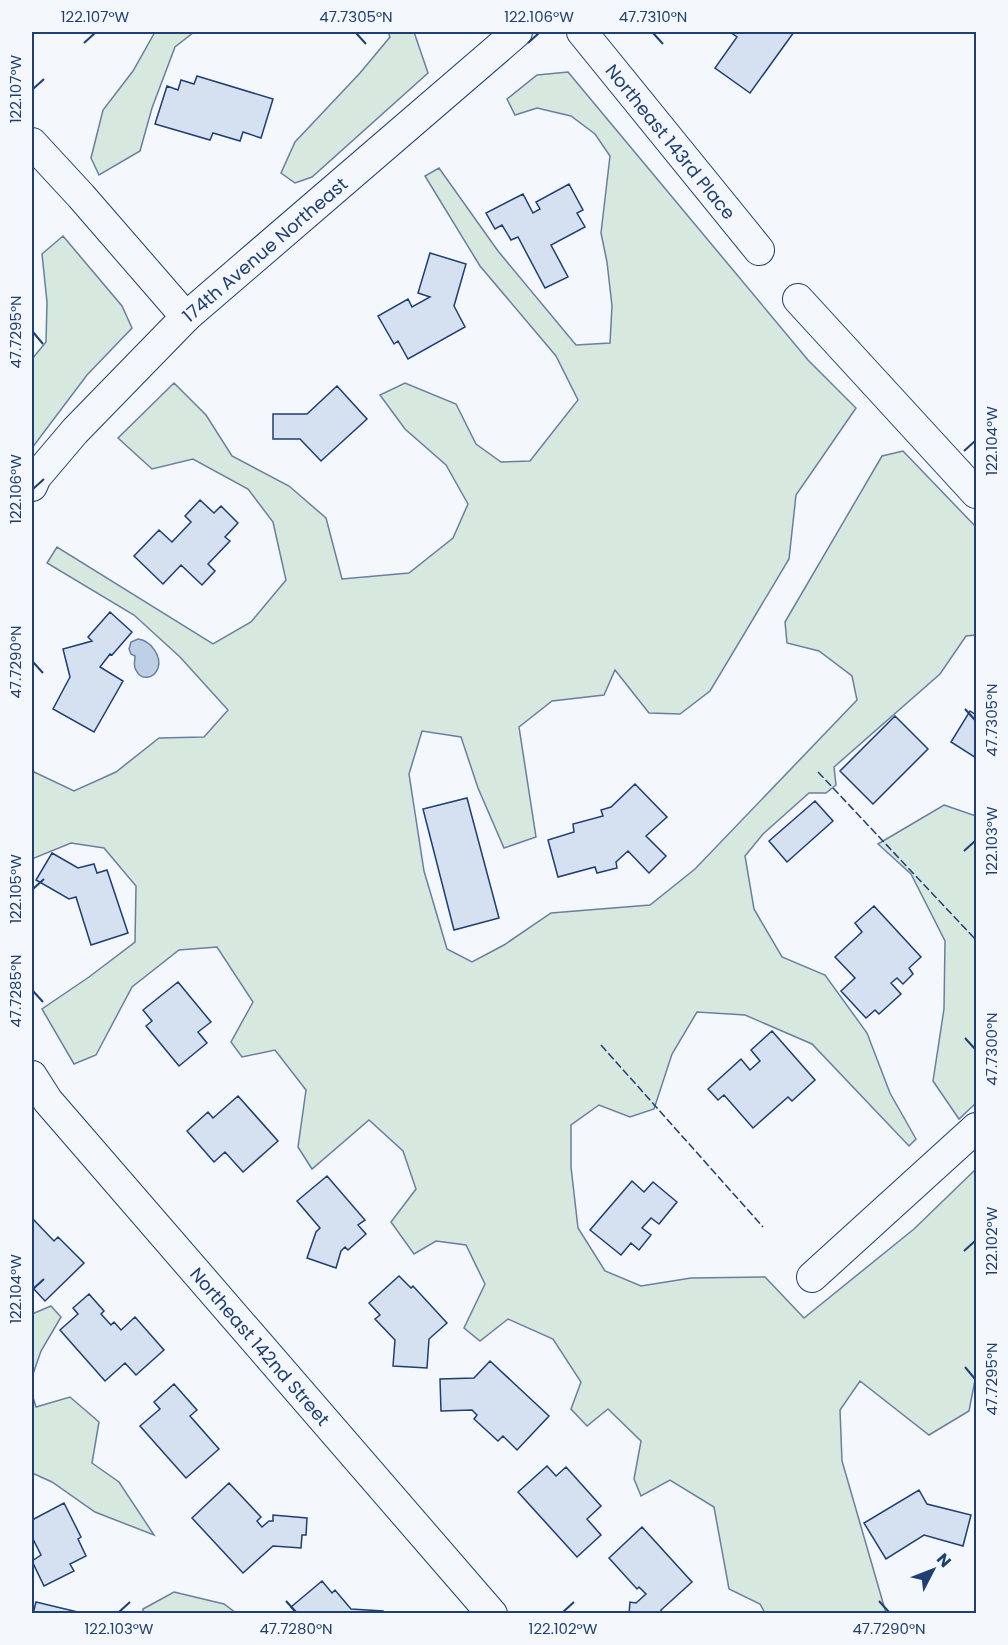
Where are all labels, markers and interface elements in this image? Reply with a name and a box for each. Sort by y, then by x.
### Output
text: 122.107°W [61,6,130,27]
text: 47.7305°N [319,6,393,27]
text: 122.106°W [504,6,574,27]
text: 47.7310°N [619,6,687,27]
text: 122.107°W [5,54,26,123]
street label: Northeast 143rd Place [600,58,742,225]
street label: 174th Avenue Northeast [177,171,353,327]
text: 47.7295°N [5,295,26,369]
text: 122.104°W [981,406,1002,476]
text: 122.106°W [5,454,26,524]
text: 47.7290°N [5,625,26,699]
text: 47.7305°N [981,683,1002,757]
text: 122.103°W [981,806,1002,876]
text: 122.105°W [5,854,26,924]
text: 47.7285°N [5,954,26,1028]
text: 47.7300°N [981,1012,1002,1086]
text: 122.102°W [981,1206,1002,1275]
text: 122.104°W [5,1254,26,1324]
street label: Northeast 142nd Street [185,1262,336,1431]
text: 47.7295°N [981,1342,1002,1416]
north arrow [903,1540,963,1600]
text: N [931,1548,956,1572]
text: 122.103°W [84,1618,154,1639]
text: 47.7280°N [259,1618,333,1639]
text: 122.102°W [529,1618,598,1639]
text: 47.7290°N [852,1618,926,1639]

